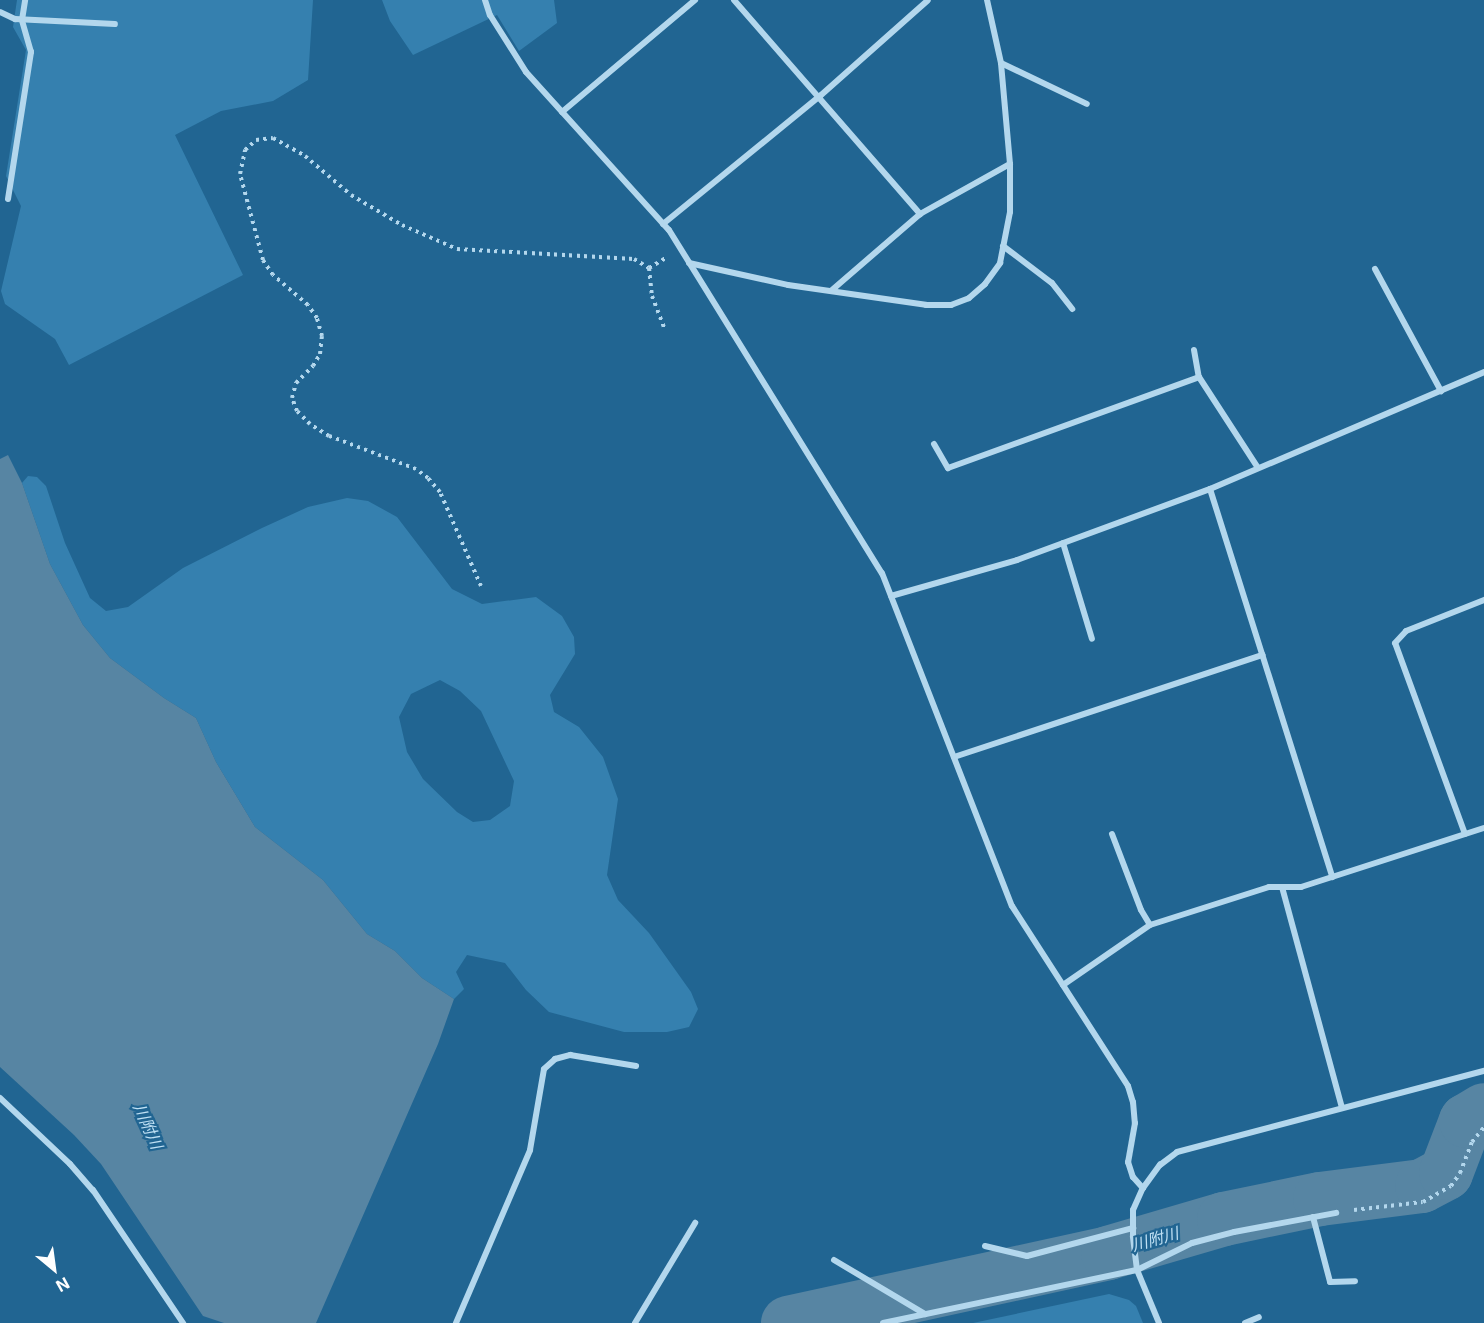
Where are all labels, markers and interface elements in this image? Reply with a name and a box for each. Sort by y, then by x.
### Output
water label: 川附川 [129,1100,167,1152]
water label: 川附川 [1129,1223,1181,1255]
north arrow [24,1239,84,1299]
text: N [53,1273,73,1296]

